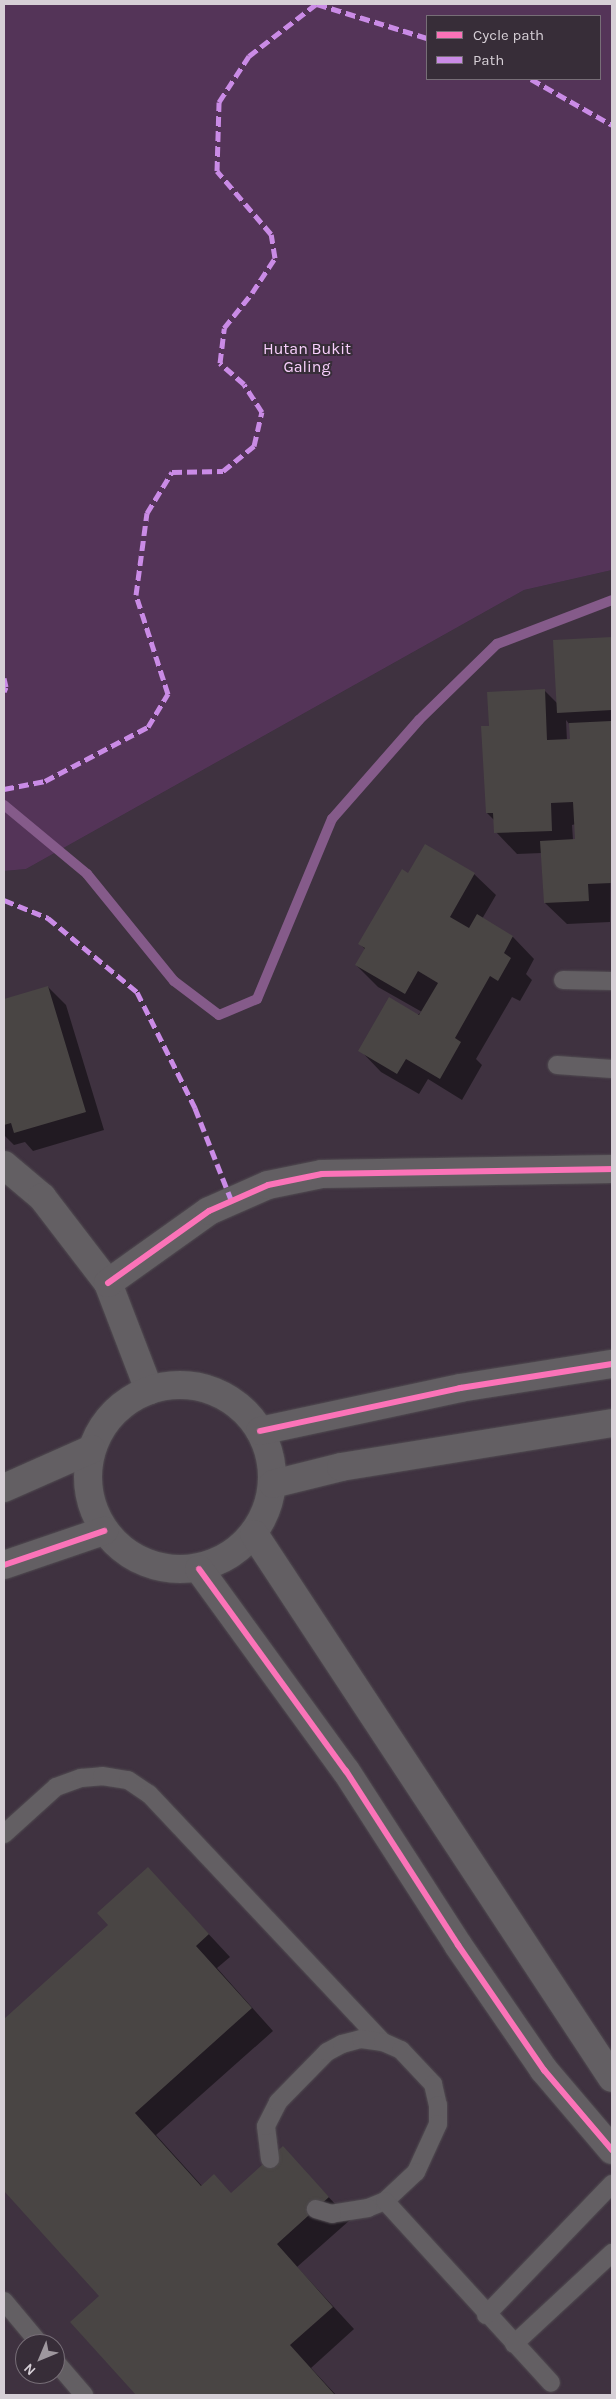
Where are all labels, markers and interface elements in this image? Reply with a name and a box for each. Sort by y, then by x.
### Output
legend [426,15,601,80]
text: Cycle path [473,26,544,44]
text: Path [473,51,504,69]
park label: Hutan Bukit Galing [263,339,351,377]
north arrow [15,2334,65,2384]
text: N [20,2360,39,2379]

